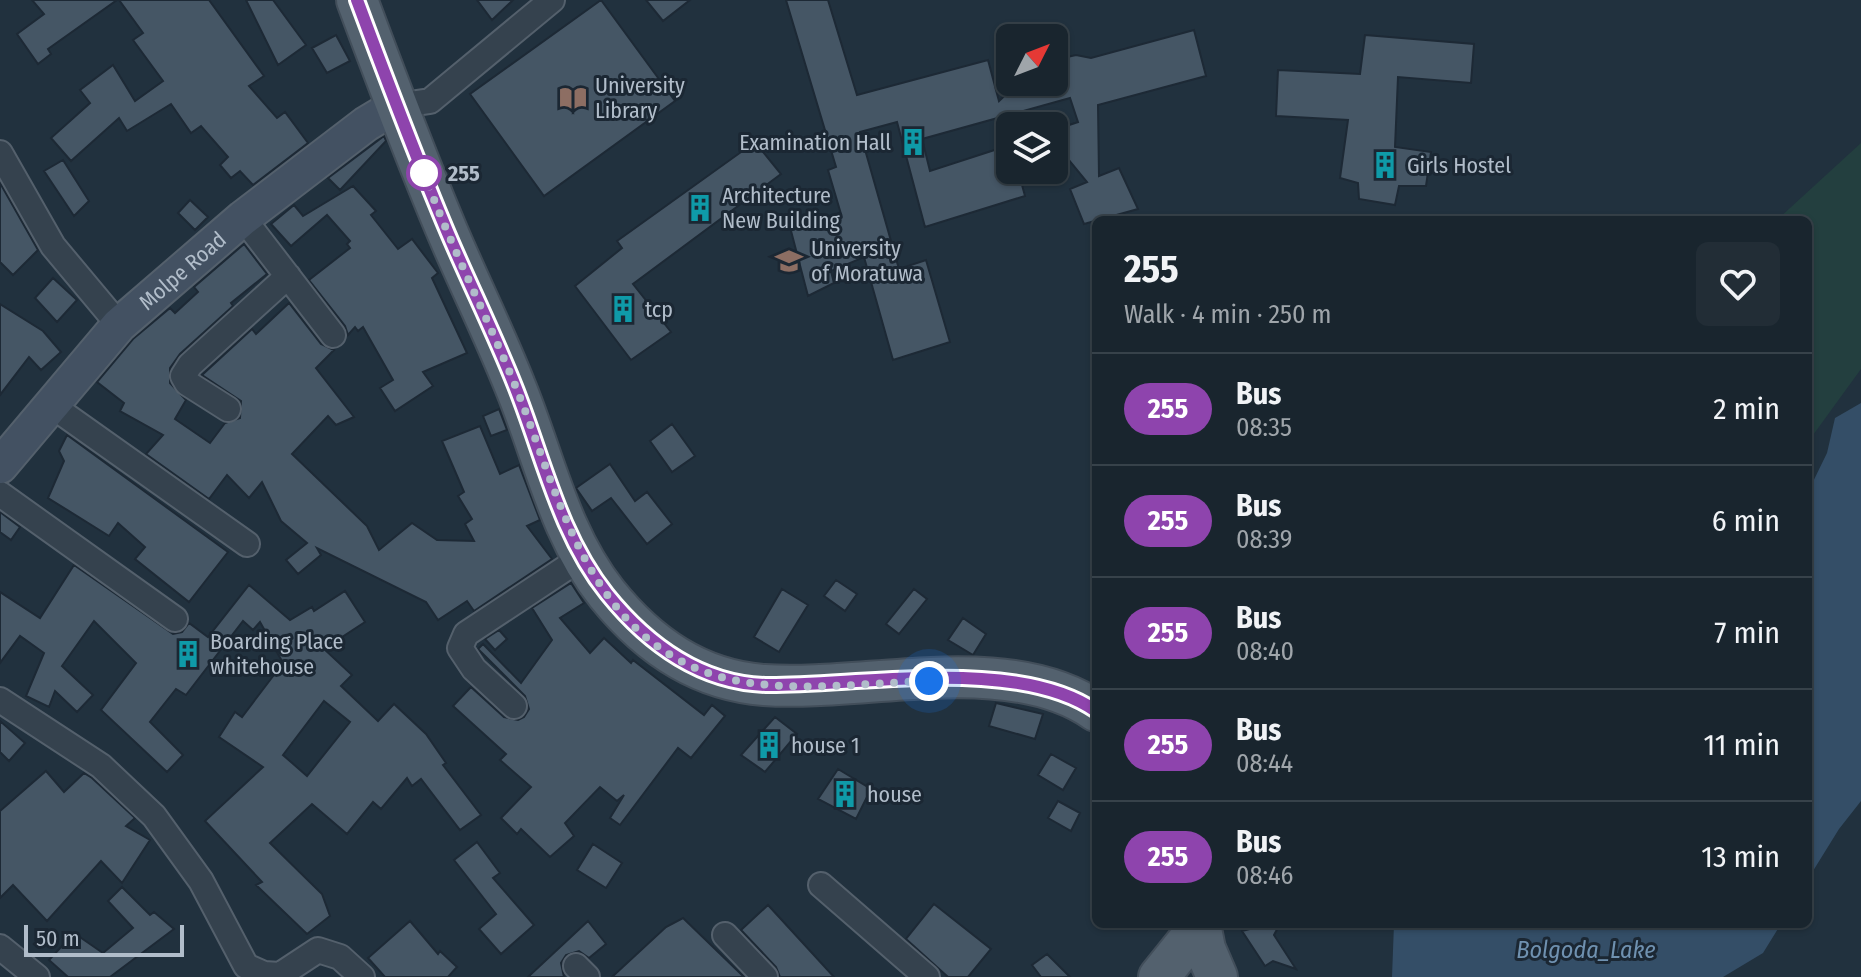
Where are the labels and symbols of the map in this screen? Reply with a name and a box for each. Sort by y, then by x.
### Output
north arrow [996,24,1068,96]
place label: University Library [595,72,685,124]
library icon: University Library [558,83,588,113]
building icon: Examination Hall [898,127,928,157]
place label: Examination Hall [739,129,891,156]
building icon: Girls Hostel [1370,150,1400,180]
place label: Girls Hostel [1407,152,1511,179]
marker: 255 [407,156,441,190]
place label: 255 [447,160,480,187]
place label: Architecture New Building [722,182,841,234]
building icon: Architecture New Building [685,193,715,223]
street label: Molpe Road [133,225,231,315]
place label: University of Moratuwa [811,235,923,287]
school or university icon: University of Moratuwa [774,246,804,276]
building icon: tcp [608,294,638,324]
place label: tcp [645,296,673,323]
place label: Boarding Place whitehouse [210,628,343,680]
building icon: Boarding Place whitehouse [173,639,203,669]
your location [909,661,949,701]
building icon: house 1 [754,730,784,760]
place label: house 1 [791,732,860,759]
building icon: house [830,779,860,809]
place label: house [867,781,922,808]
scale bar [24,921,184,957]
water label: Bolgoda_Lake [1516,936,1656,964]

